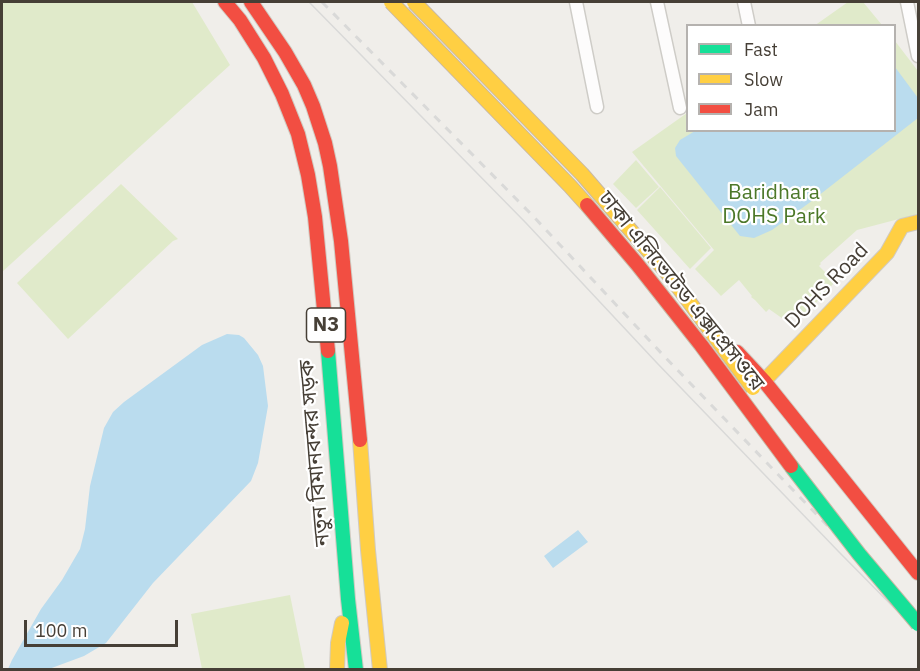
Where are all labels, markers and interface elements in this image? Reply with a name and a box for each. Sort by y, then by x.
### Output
legend [686,24,896,132]
text: Fast [744,38,778,61]
text: Slow [744,68,783,91]
text: Jam [744,98,779,121]
park label: Baridhara DOHS Park [722,180,826,230]
street label: ঢাকা এলিভেটেড এক্সপ্রেসওয়ে [593,186,769,396]
street label: DOHS Road [780,238,874,334]
road number: N3 [306,308,346,342]
street label: নতুন বিমানবন্দর সড়ক [294,359,336,547]
scale bar [27,608,182,646]
text: 100 m [35,619,87,642]

